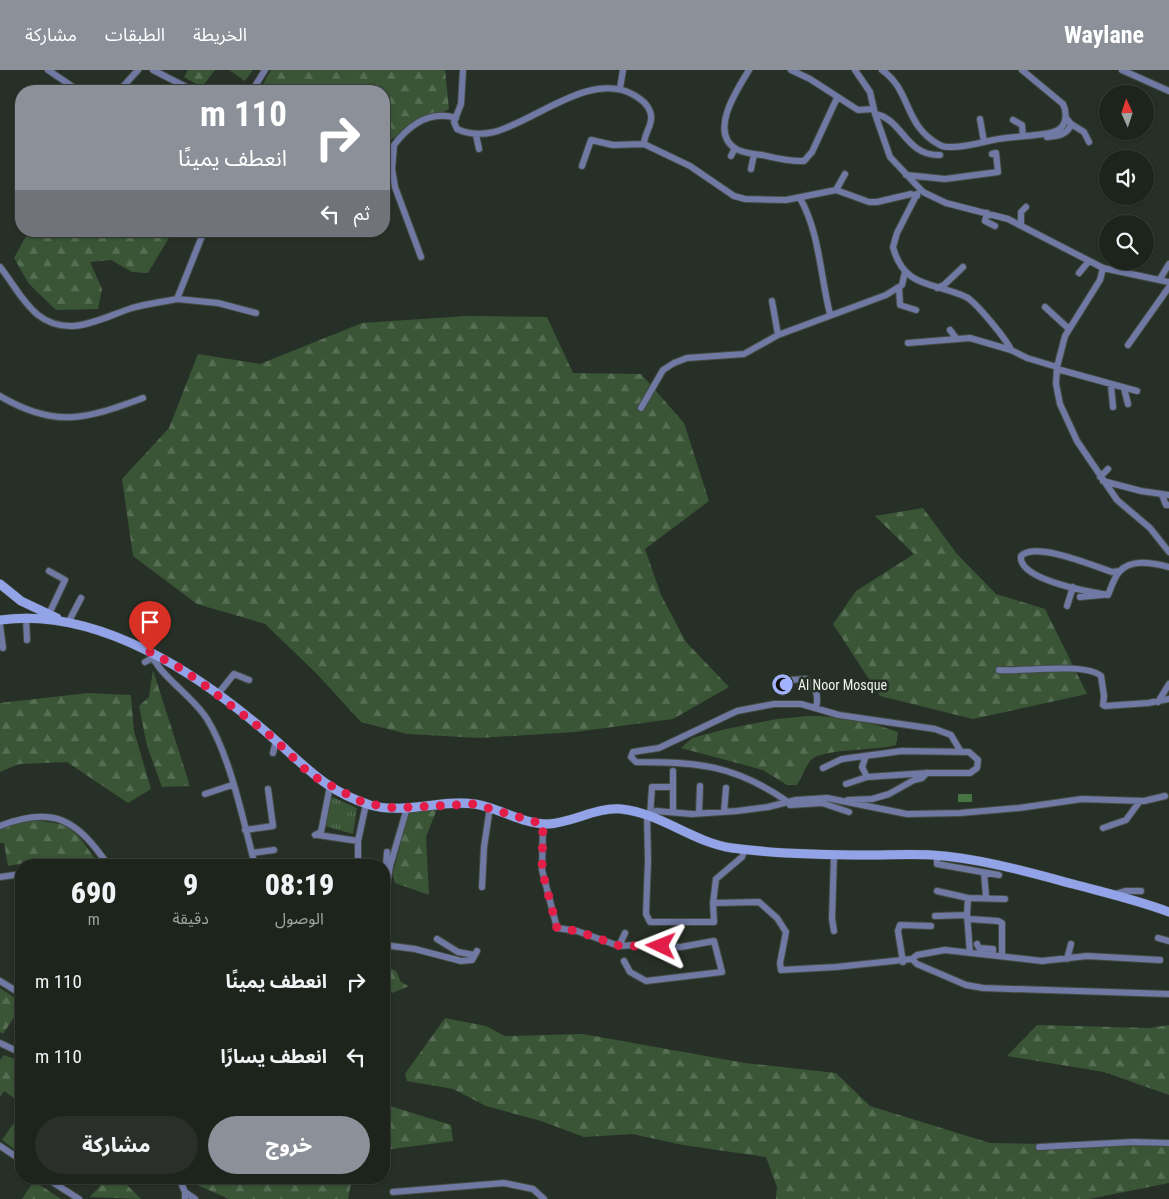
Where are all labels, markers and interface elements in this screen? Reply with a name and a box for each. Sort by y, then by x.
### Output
text: Waylane [1064,21,1144,49]
text: مشاركة [25,24,77,45]
text: الطبقات [105,24,165,45]
text: الخريطة [193,24,247,45]
north arrow [1099,85,1154,140]
map controls [1099,85,1154,270]
text: 110 m [200,94,287,135]
icon: right [305,105,370,170]
text: انعطف يمينًا [178,146,287,171]
button: sound [1099,150,1154,205]
icon: left [316,200,344,228]
text: ثم [354,202,370,225]
button: search [1099,215,1154,270]
pin [129,601,171,652]
icon: arrive [136,608,164,636]
mosque icon: Al Noor Mosque [770,673,794,697]
place label: Al Noor Mosque [798,677,887,693]
text: 9 [183,867,198,902]
text: 08:19 [265,867,334,902]
text: 690 [71,875,117,910]
text: دقيقة [172,909,209,928]
text: الوصول [275,909,324,928]
text: m [88,910,100,929]
position arrow [634,919,686,971]
icon: right [342,968,370,996]
text: 110 m [35,970,82,993]
text: انعطف يمينًا [225,970,327,993]
icon: left [342,1043,370,1071]
text: 110 m [35,1045,82,1068]
text: انعطف يسارًا [221,1045,327,1068]
button: مشاركة [35,1116,198,1174]
button: خروج [208,1116,370,1174]

